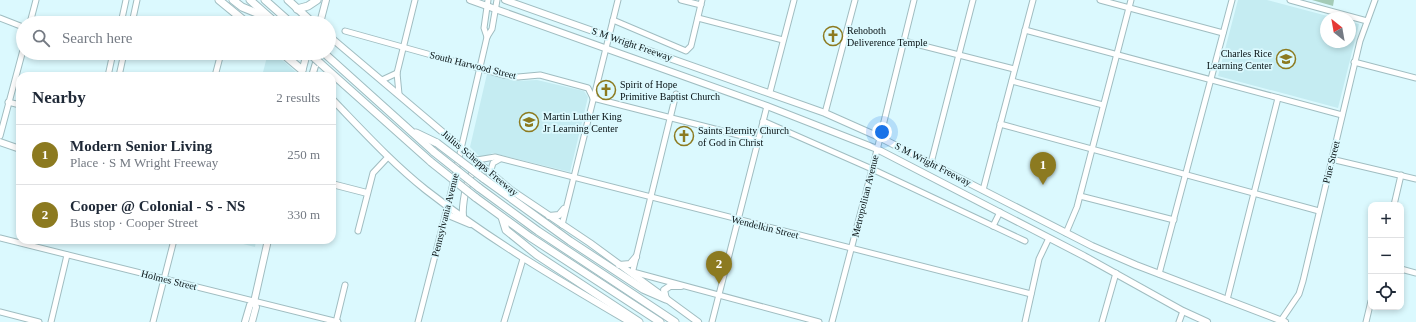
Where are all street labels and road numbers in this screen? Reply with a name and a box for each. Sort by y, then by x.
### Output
street label: S M Wright Freeway [590,25,674,63]
street label: South Harwood Street [429,49,518,81]
street label: Julius Schepps Freeway [440,128,520,198]
street label: Pine Street [1320,139,1342,184]
street label: S M Wright Freeway [893,140,973,188]
street label: Metropolitan Avenue [849,153,881,238]
street label: Pennsylvania Avenue [429,172,461,258]
street label: Wendelkin Street [730,213,800,241]
street label: Holmes Street [140,268,198,292]

